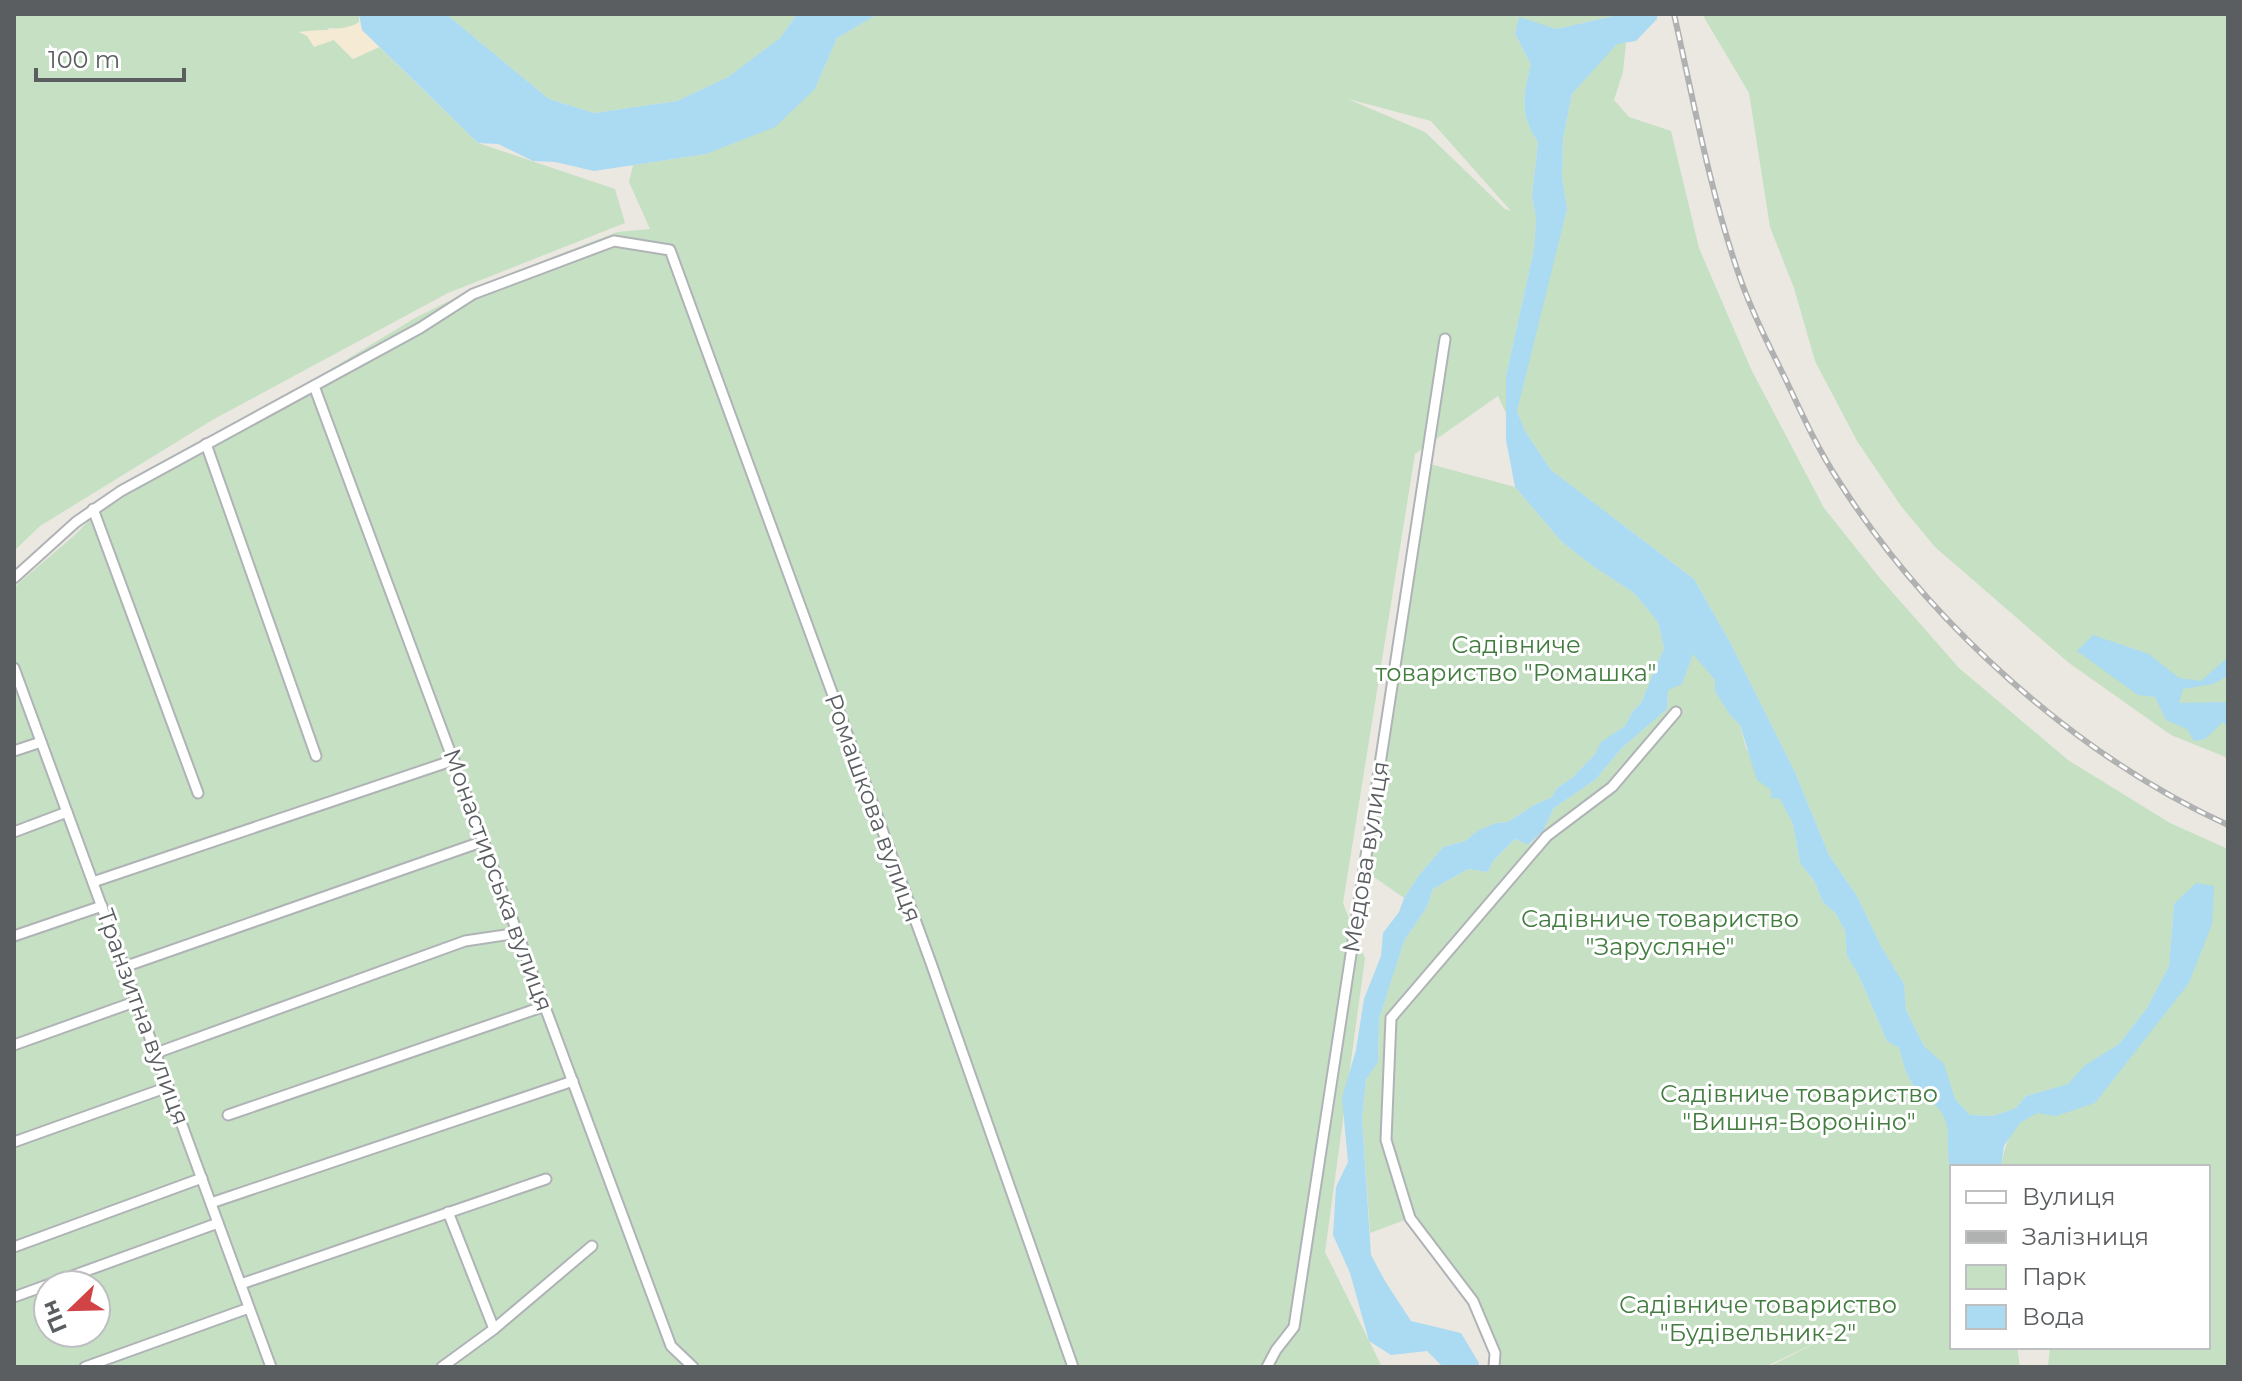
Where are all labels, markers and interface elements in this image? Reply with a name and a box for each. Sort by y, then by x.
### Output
scale bar [36,32,184,82]
text: 100 m [48,45,120,74]
park label: Садівниче товариство "Ромашка" [1375,630,1657,687]
street label: Ромашкова вулиця [819,690,928,926]
street label: Монастирська вулиця [437,745,560,1015]
street label: Медова вулиця [1336,759,1395,955]
park label: Садівниче товариство "Зарусляне" [1521,904,1799,961]
street label: Транзитна вулиця [91,905,196,1129]
park label: Садівниче товариство "Вишня-Вороніно" [1660,1079,1938,1136]
legend [1950,1165,2210,1349]
text: Вулиця [2022,1182,2115,1211]
text: Залізниця [2022,1222,2149,1251]
text: Парк [2022,1262,2086,1291]
north arrow [32,1269,112,1349]
park label: Садівниче товариство "Будівельник-2" [1619,1290,1897,1347]
text: Пн [35,1296,73,1337]
text: Вода [2022,1302,2085,1331]

